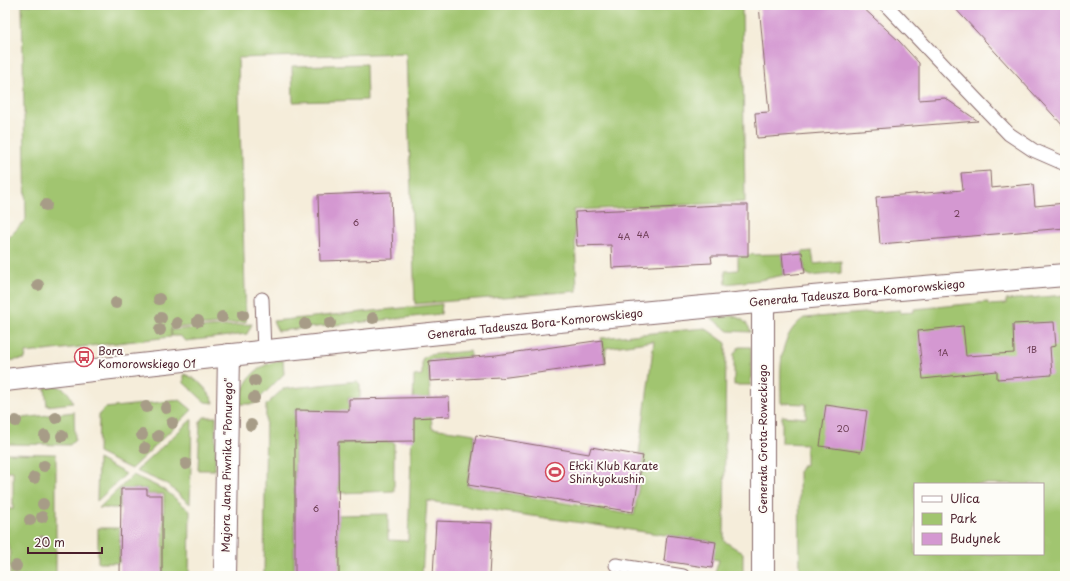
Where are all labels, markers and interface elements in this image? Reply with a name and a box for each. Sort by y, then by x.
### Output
house number: 2 [954,206,960,220]
house number: 6 [353,215,359,229]
house number: 4A [637,227,650,241]
house number: 4A [618,229,631,243]
street label: Generała Tadeusza Bora-Komorowskiego [748,275,966,310]
street label: Generała Tadeusza Bora-Komorowskiego [426,304,644,343]
place label: Bora Komorowskiego 01 [98,342,196,372]
house number: 1B [1027,342,1037,356]
house number: 1A [938,345,949,359]
bus stop icon: Bora Komorowskiego 01 [73,346,95,368]
street label: Generała Grota-Roweckiego [754,364,771,514]
street label: Majora Jana Piwnika "Ponurego" [216,378,237,552]
house number: 20 [837,421,850,435]
place label: Ełcki Klub Karate Shinkyokushin [569,457,659,487]
sports icon: Ełcki Klub Karate Shinkyokushin [544,461,566,483]
legend [914,483,1044,555]
text: Ulica [950,489,980,507]
house number: 6 [313,501,319,515]
text: Park [950,509,977,527]
scale bar [28,529,102,555]
text: Budynek [950,529,1000,547]
text: 20 m [34,533,65,551]

